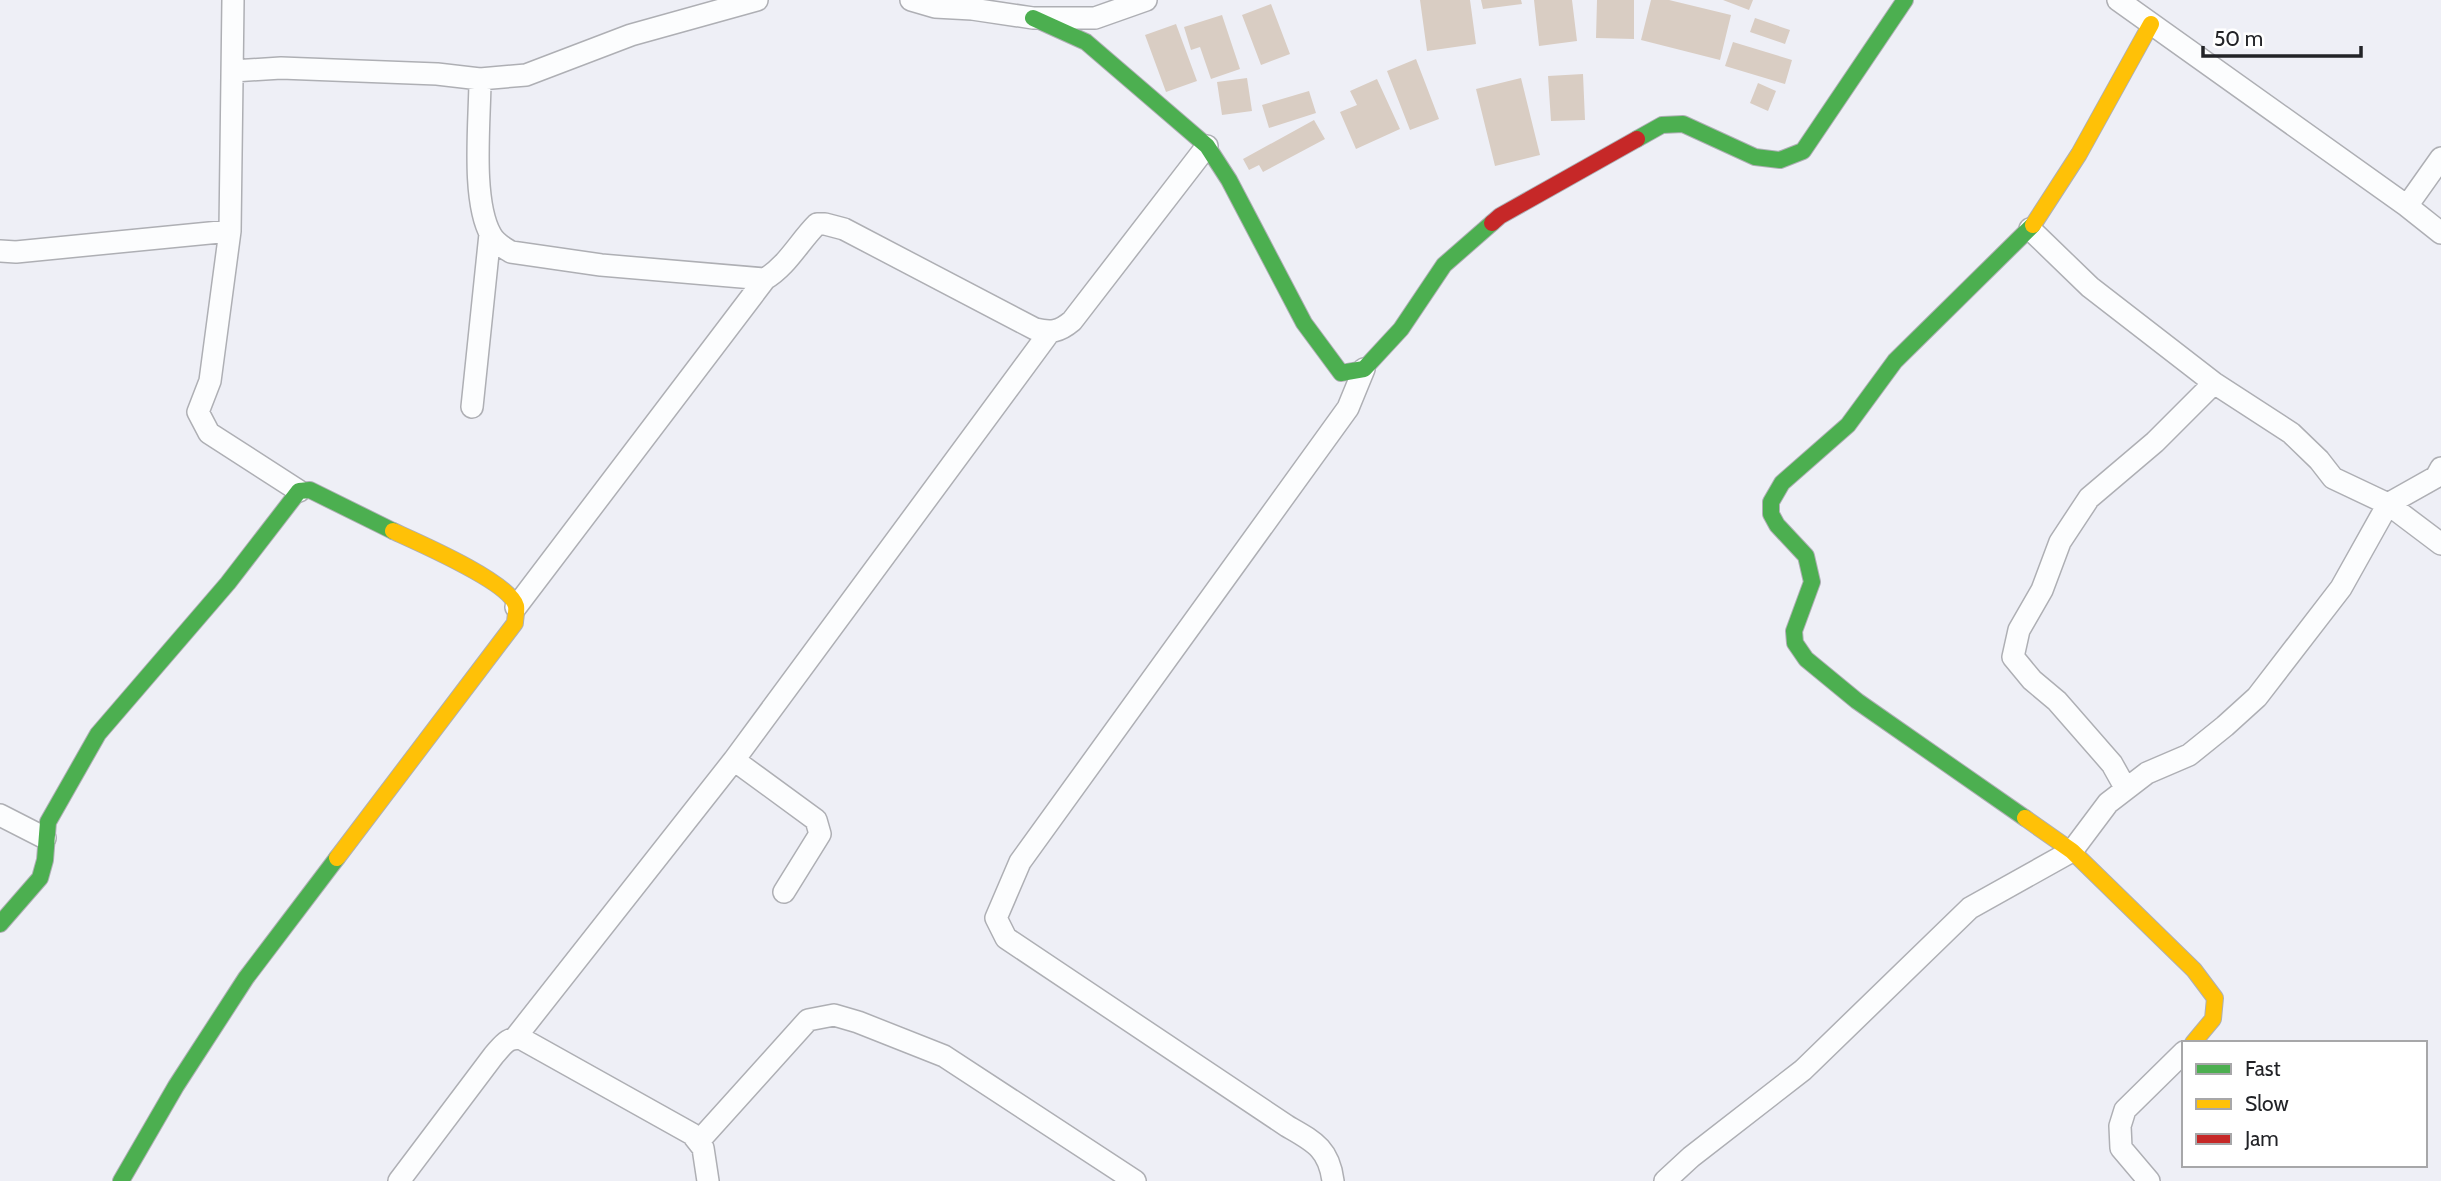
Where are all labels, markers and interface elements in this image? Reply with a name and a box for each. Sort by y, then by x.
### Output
scale bar [2203,14,2360,58]
text: 50 m [2214,26,2263,51]
legend [2182,1041,2427,1167]
text: Fast [2245,1056,2281,1081]
text: Slow [2245,1091,2289,1116]
text: Jam [2244,1126,2279,1151]

